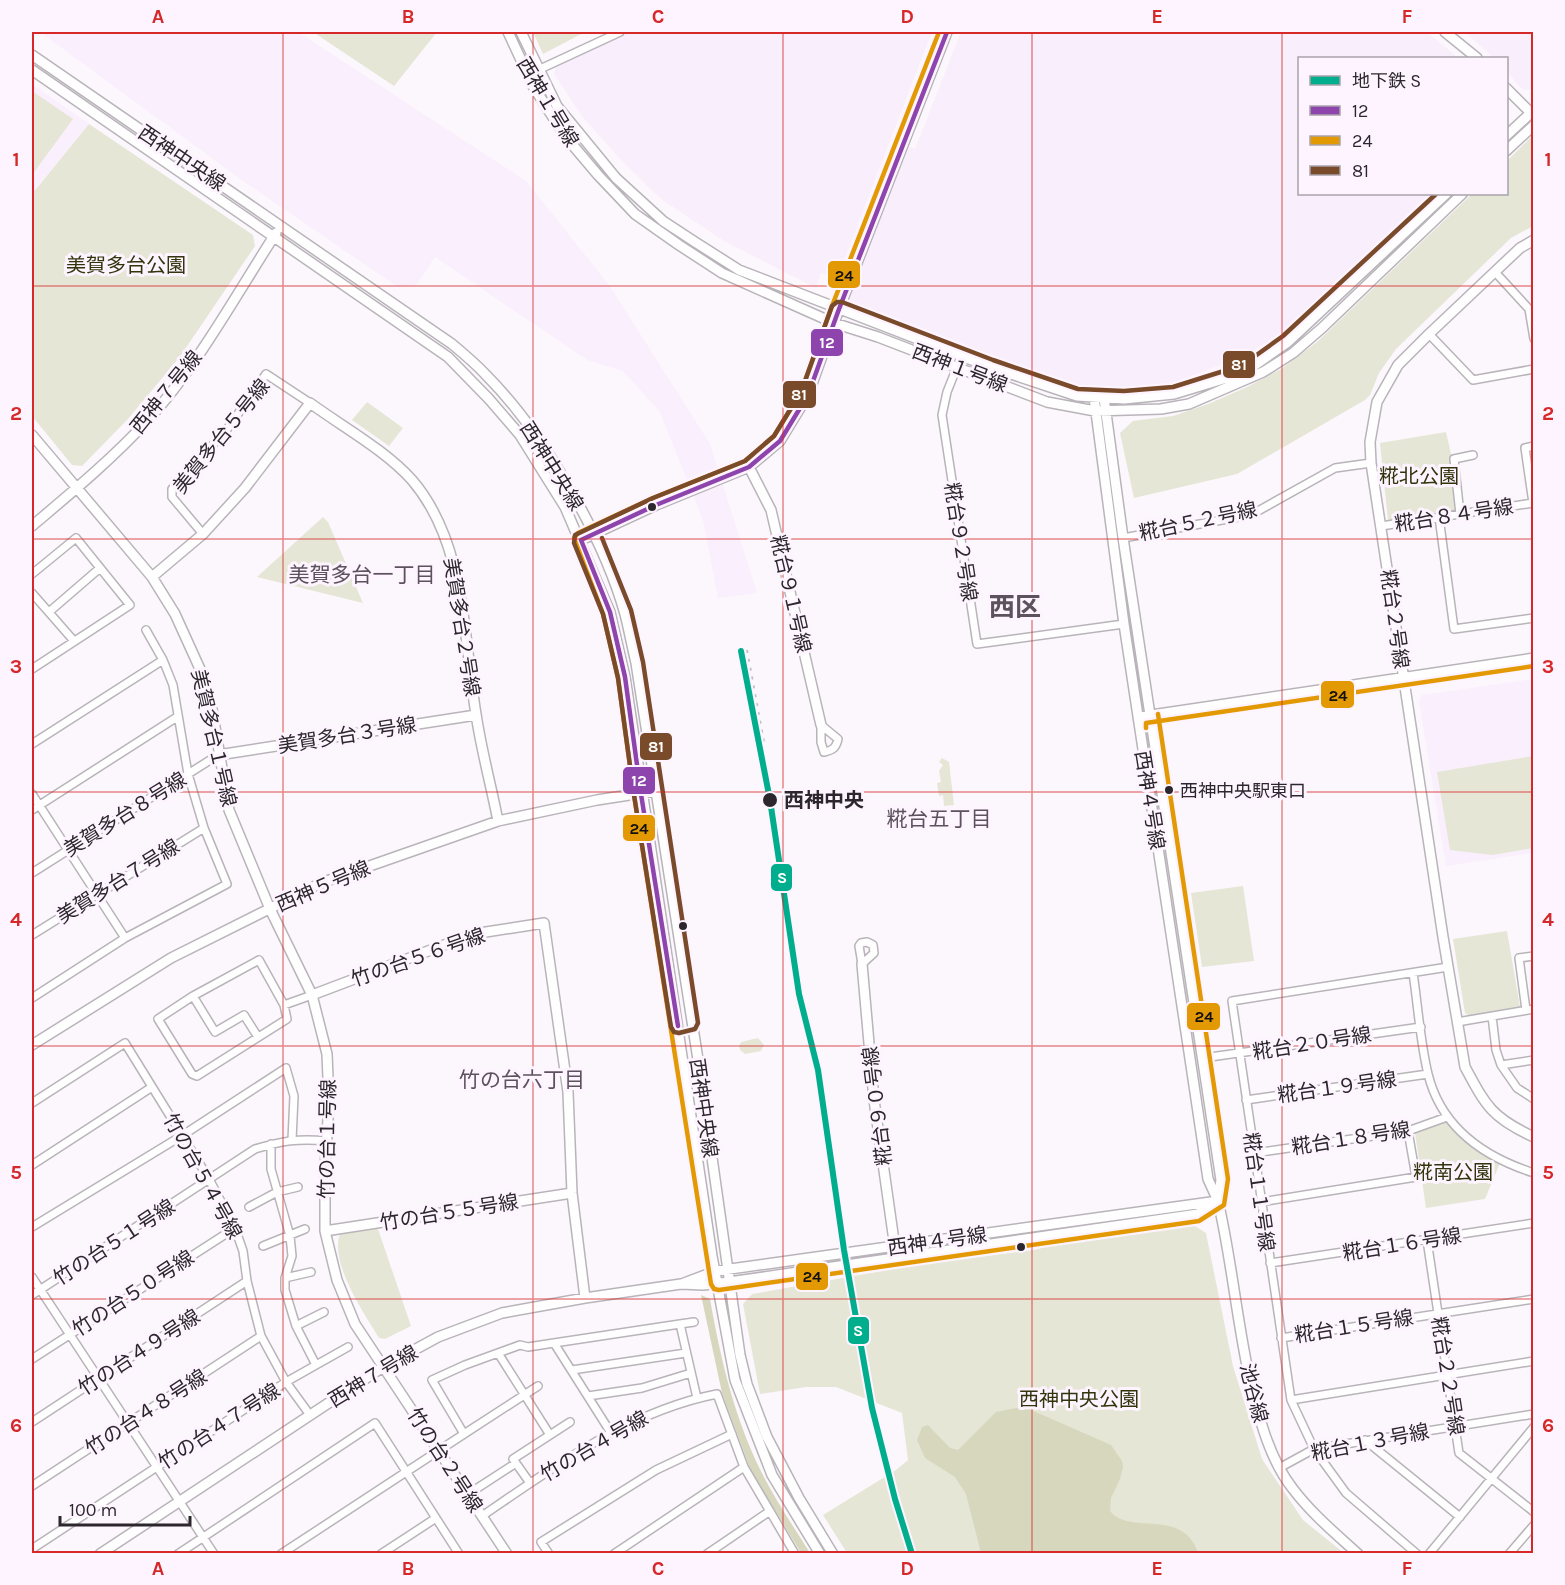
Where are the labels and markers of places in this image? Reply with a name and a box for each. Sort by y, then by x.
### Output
unlabelled marker [646,501,658,513]
place label: 西神中央駅東口 [1180,780,1306,802]
marker: 西神中央駅東口 [1163,784,1175,796]
place label: 西神中央 [784,789,864,812]
marker: 西神中央 [761,791,779,809]
unlabelled marker [677,920,689,932]
unlabelled marker [1015,1241,1027,1253]

